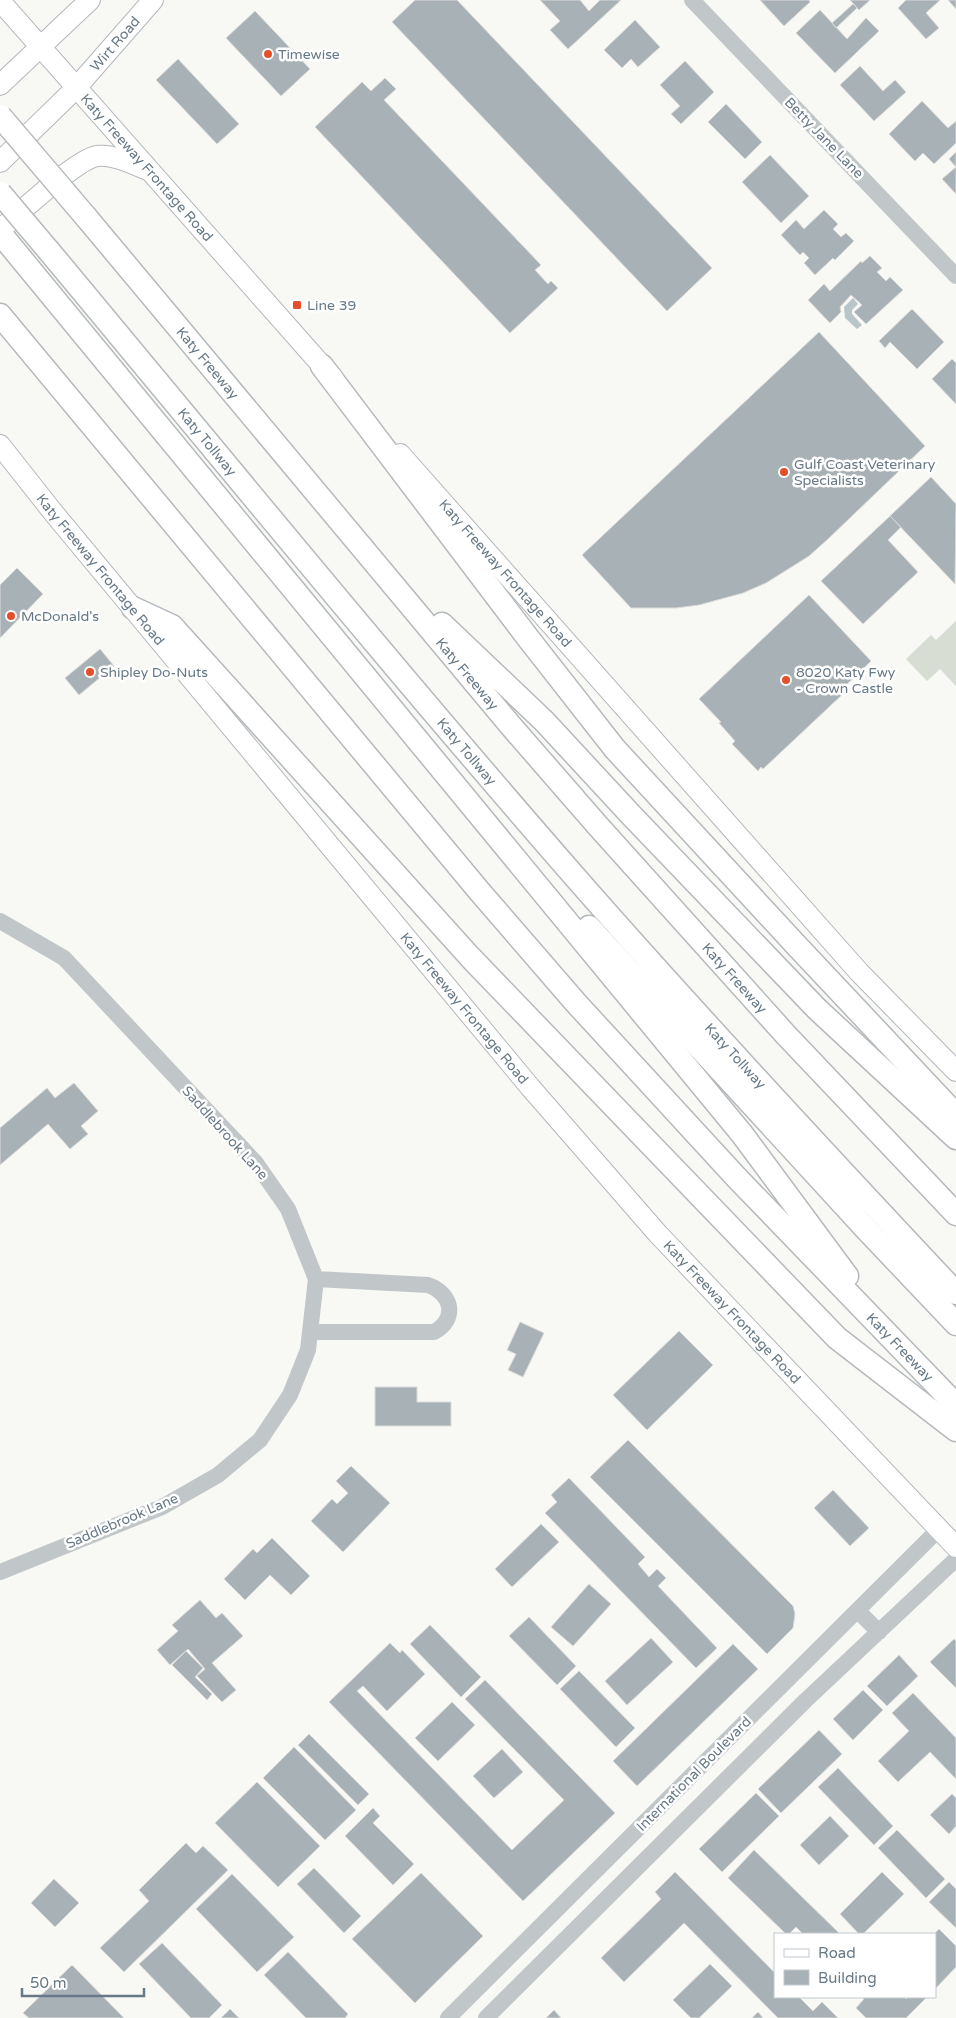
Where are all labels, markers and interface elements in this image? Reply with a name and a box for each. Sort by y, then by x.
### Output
street label: Wirt Road [86,13,143,74]
place label: Timewise [278,46,340,63]
marker: Timewise [262,48,274,60]
street label: Katy Freeway Frontage Road [77,90,217,245]
street label: Betty Jane Lane [781,94,867,182]
place label: Line 39 [307,297,356,314]
marker: Line 39 [291,299,303,311]
street label: Katy Freeway [173,323,243,403]
street label: Katy Tollway [174,404,241,480]
place label: Gulf Coast Veterinary Specialists [794,456,936,489]
marker: Gulf Coast Veterinary Specialists [778,466,790,478]
street label: Katy Freeway Frontage Road [33,490,168,649]
street label: Katy Freeway Frontage Road [436,496,575,650]
place label: McDonald's [21,608,99,625]
marker: McDonald's [5,610,17,622]
street label: Katy Freeway [432,634,503,714]
place label: Shipley Do-Nuts [100,664,208,681]
place label: 8020 Katy Fwy - Crown Castle [796,664,896,697]
marker: Shipley Do-Nuts [84,666,96,678]
marker: 8020 Katy Fwy - Crown Castle [780,674,792,686]
street label: Katy Tollway [433,714,501,789]
street label: Katy Freeway Frontage Road [397,929,532,1087]
street label: Katy Freeway [699,939,771,1017]
street label: Katy Tollway [701,1019,770,1093]
street label: Saddlebrook Lane [178,1083,272,1183]
street label: Katy Freeway Frontage Road [660,1237,804,1387]
street label: Katy Freeway [863,1309,937,1385]
street label: Saddlebrook Lane [63,1490,181,1552]
street label: International Boulevard [633,1713,755,1835]
legend [774,1933,936,1998]
text: Road [818,1944,856,1962]
scale bar [22,1966,145,1998]
text: Building [818,1969,877,1987]
text: 50 m [30,1974,67,1992]

